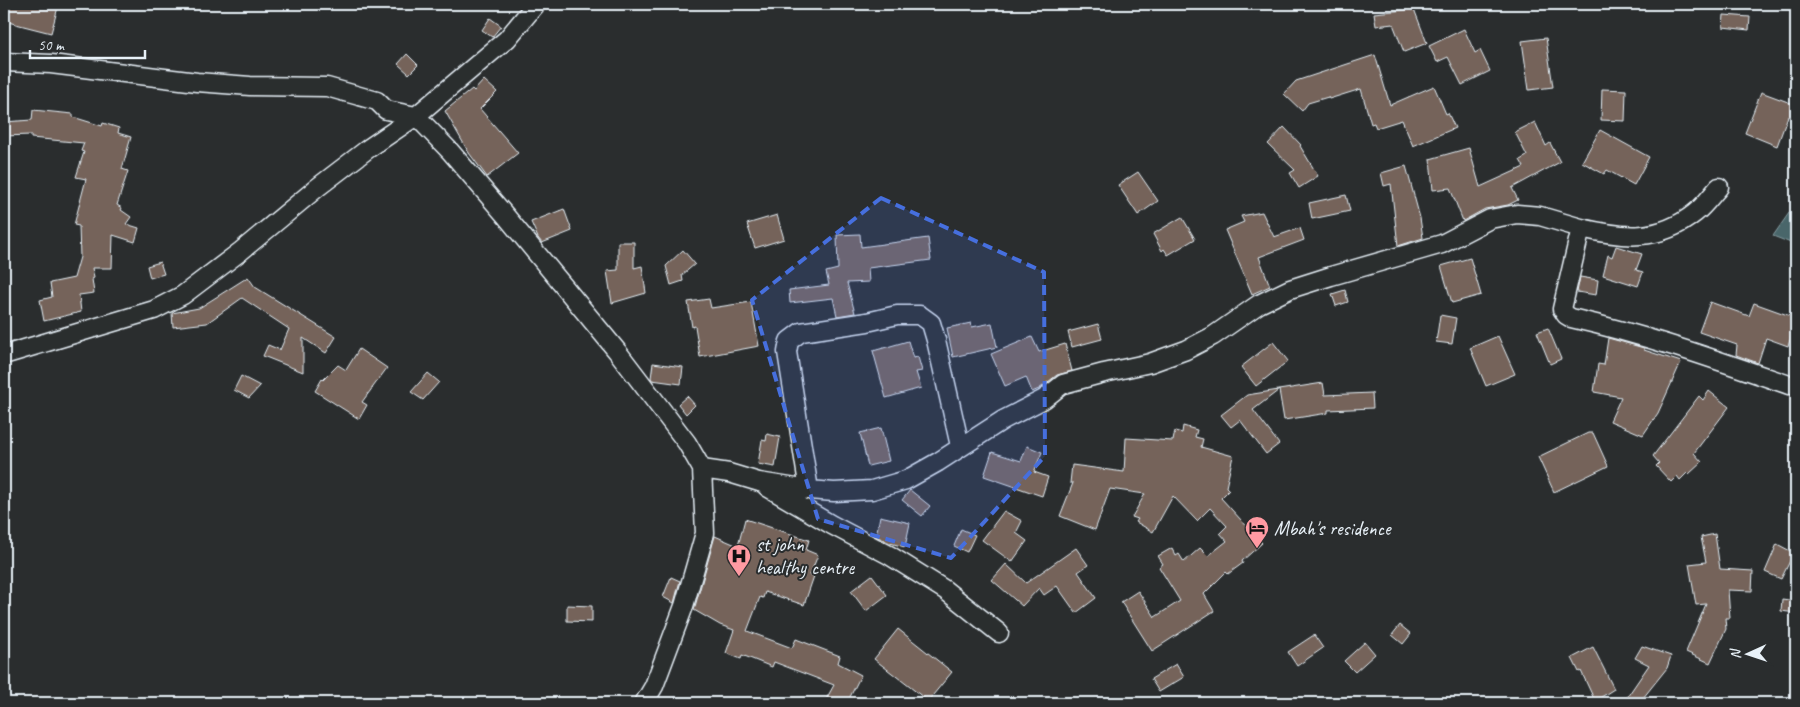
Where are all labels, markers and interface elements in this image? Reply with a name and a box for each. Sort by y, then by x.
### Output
scale bar [30,28,145,60]
text: 50 m [38,36,65,55]
hotel icon: Mbah's residence [1244,515,1270,549]
place label: Mbah's residence [1274,516,1392,541]
place label: st john healthy centre [756,532,856,580]
hospital icon: st john healthy centre [726,543,752,577]
north arrow [1722,630,1772,680]
text: N [1727,648,1744,659]

